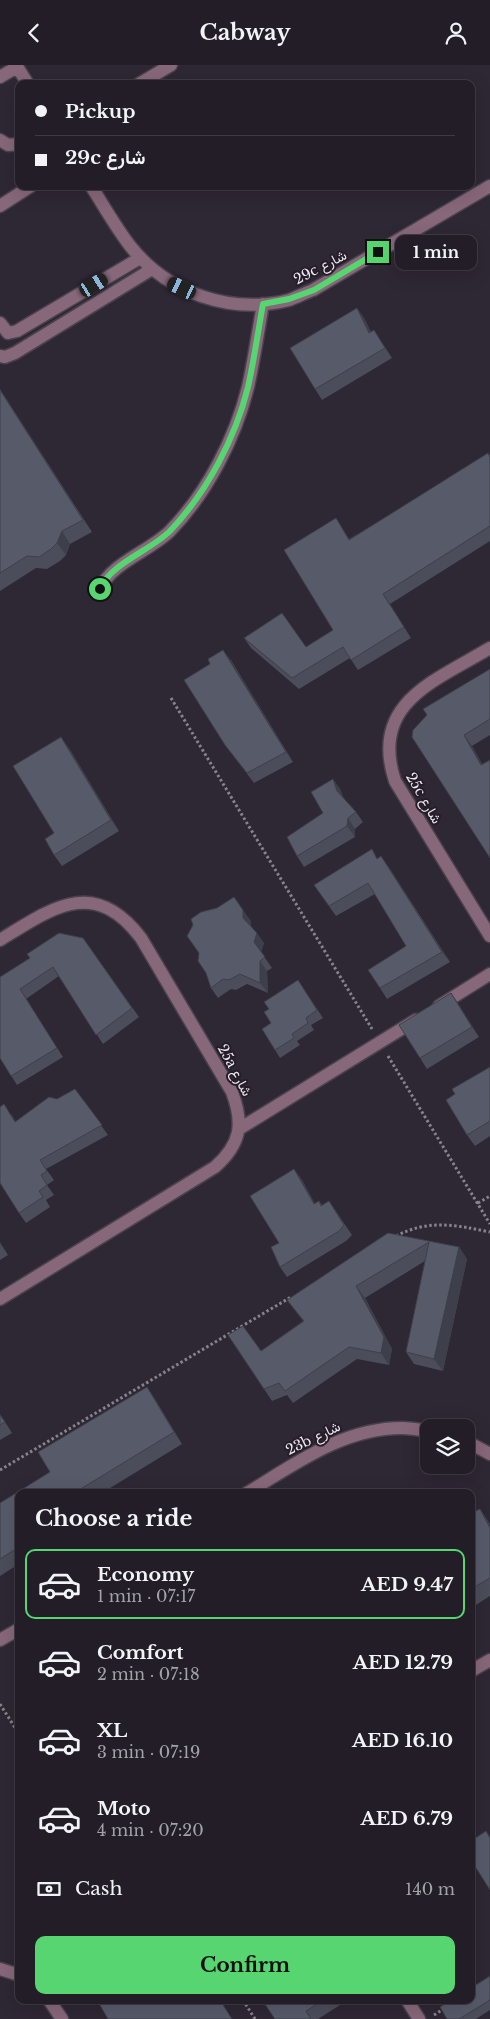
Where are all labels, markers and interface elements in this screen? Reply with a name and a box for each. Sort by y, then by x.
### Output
icon: back [20,19,48,47]
text: Cabway [200,19,290,46]
icon: person [442,19,470,47]
text: Pickup [65,100,136,123]
text: 29c شارع [65,146,145,169]
callout: 1 min [396,235,478,269]
route end [367,241,389,263]
text: 1 min [413,242,459,262]
street label: 29c شارع [290,246,350,290]
car [77,271,110,299]
car [165,275,198,301]
route start [89,578,111,600]
street label: 25c شارع [400,769,446,828]
street label: 25a شارع [212,1041,256,1100]
street label: 23b شارع [283,1417,344,1461]
map controls [420,1419,475,1474]
button: layers [420,1419,475,1474]
text: Choose a ride [35,1505,192,1532]
icon: car [37,1562,82,1607]
text: Economy [97,1563,194,1586]
text: AED 9.47 [361,1573,453,1596]
text: 1 min · 07:17 [97,1586,195,1606]
icon: car [37,1640,82,1685]
text: Comfort [97,1641,184,1664]
text: AED 12.79 [353,1651,453,1674]
text: 2 min · 07:18 [97,1664,200,1684]
icon: car [37,1718,82,1763]
text: XL [97,1719,127,1742]
text: AED 16.10 [352,1729,453,1752]
text: 3 min · 07:19 [97,1742,200,1762]
icon: car [37,1796,82,1841]
text: Moto [97,1797,151,1820]
text: AED 6.79 [360,1807,453,1830]
text: 4 min · 07:20 [97,1820,204,1840]
icon: cash [35,1875,63,1903]
text: Cash [75,1877,122,1900]
text: 140 m [405,1879,455,1899]
button: Confirm [35,1936,455,1994]

